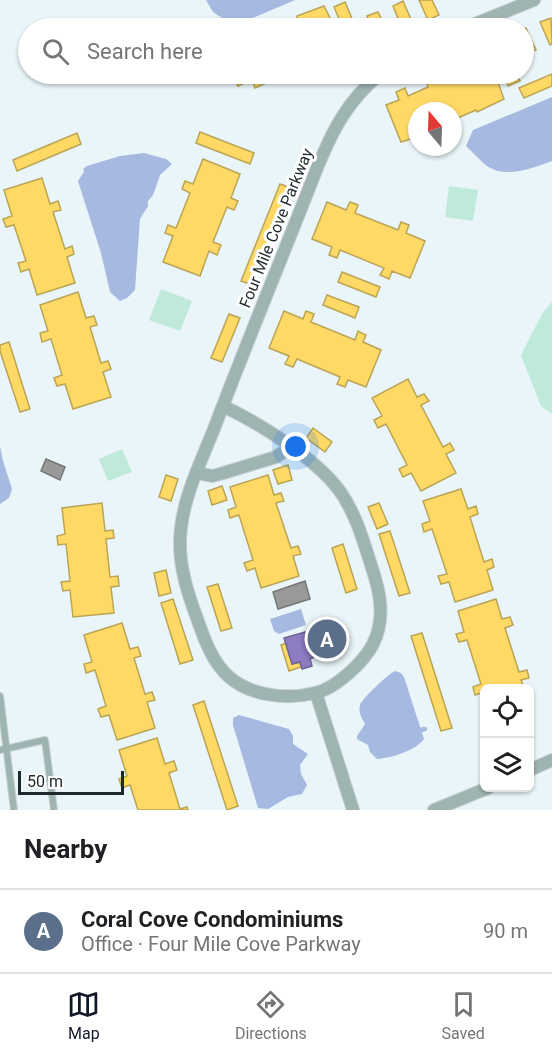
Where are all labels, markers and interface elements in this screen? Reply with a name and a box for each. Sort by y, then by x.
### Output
search box [18,18,534,84]
icon: search [39,35,72,68]
text: Search here [87,39,203,64]
north arrow [408,102,462,156]
street label: Four Mile Cove Parkway [235,145,317,310]
your location [281,432,310,461]
pin: A [308,616,346,662]
map controls [480,684,534,792]
button: locate [480,684,534,738]
button: layers [480,738,534,792]
scale bar [18,768,124,796]
text: 50 m [27,772,63,791]
text: Nearby [24,834,107,864]
text: Coral Cove Condominiums [81,907,343,932]
text: A [37,919,50,943]
text: 90 m [483,919,528,943]
text: Office · Four Mile Cove Parkway [81,932,361,956]
tab: Map [67,988,100,1043]
tab: Directions [235,988,307,1043]
tab: Saved [441,988,485,1043]

